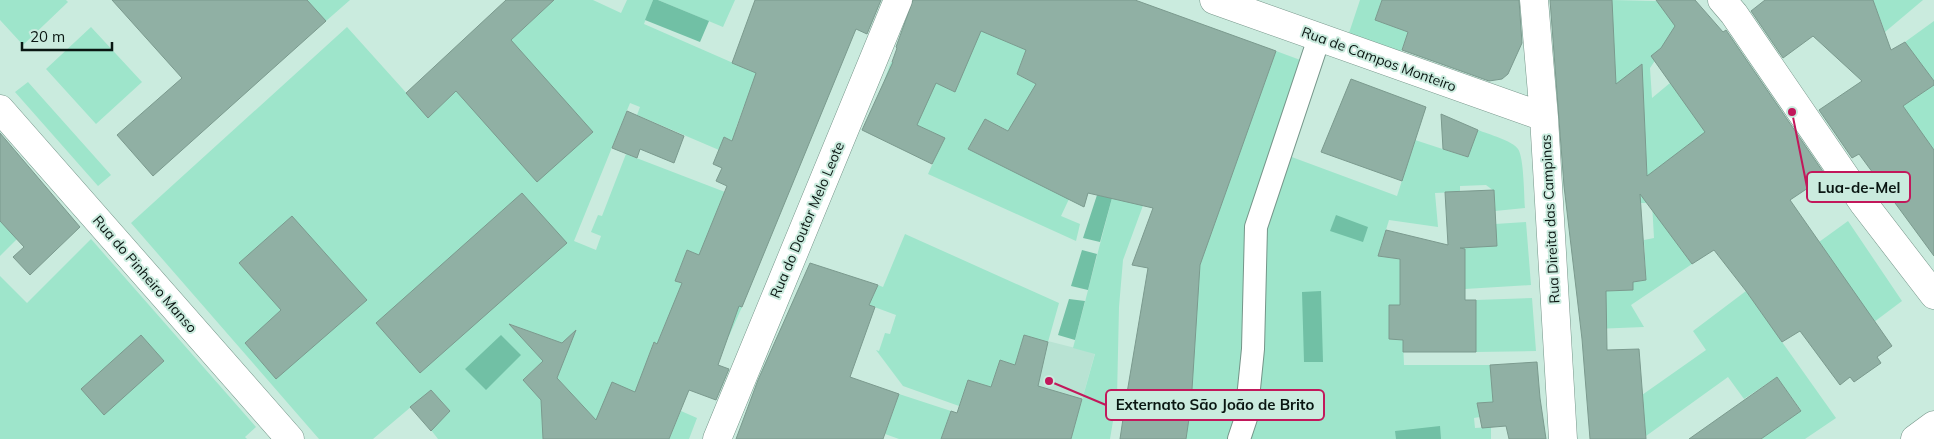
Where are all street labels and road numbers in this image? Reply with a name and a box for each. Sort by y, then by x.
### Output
street label: Rua de Campos Monteiro [1299,23,1459,95]
street label: Rua Direita das Campinas [1537,134,1563,304]
street label: Rua do Doutor Melo Leote [766,139,848,301]
street label: Rua do Pinheiro Manso [89,212,201,336]

